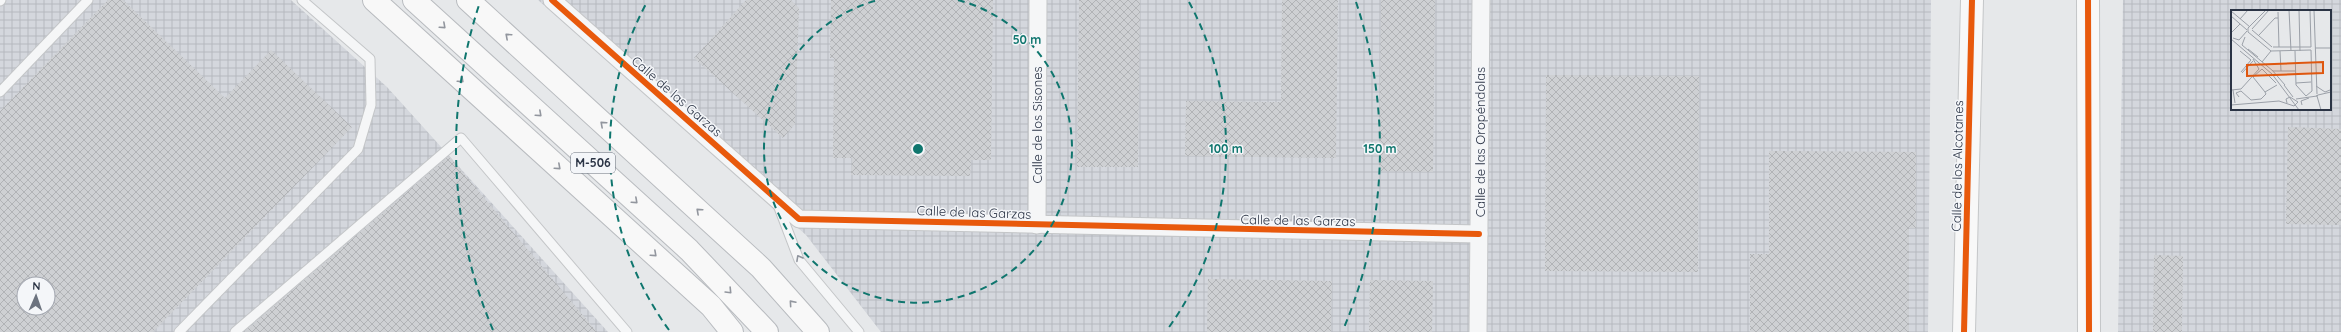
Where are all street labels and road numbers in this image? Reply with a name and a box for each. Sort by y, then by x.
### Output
street label: Calle de las Garzas [628,52,726,140]
street label: Calle de los Sisones [1029,66,1045,184]
street label: Calle de las Oropéndolas [1472,67,1488,217]
street label: Calle de los Alcotanes [1948,100,1966,232]
road number: M-506 [571,153,615,173]
street label: Calle de las Garzas [916,202,1032,222]
street label: Calle de las Garzas [1241,211,1355,229]

